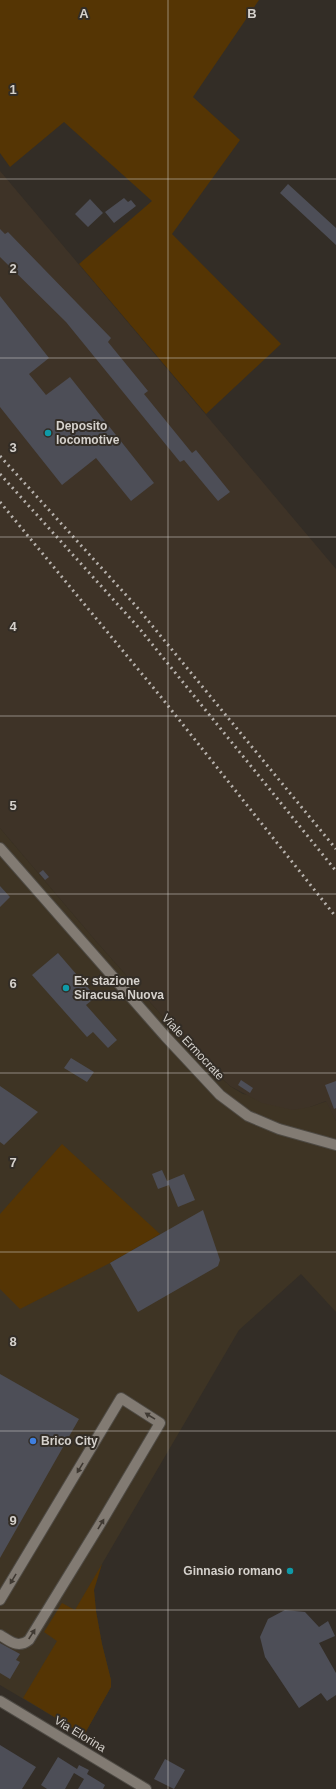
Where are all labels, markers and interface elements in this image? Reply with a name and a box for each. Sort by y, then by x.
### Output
text: A [79,6,89,21]
text: B [247,6,257,21]
text: 1 [9,82,17,97]
text: 2 [9,261,17,276]
place label: Deposito locomotive [56,419,120,447]
marker: Deposito locomotive [43,428,53,438]
text: 3 [9,440,17,455]
text: 4 [9,619,17,634]
text: 5 [9,798,17,813]
place label: Ex stazione Siracusa Nuova [74,974,164,1002]
text: 6 [9,976,17,991]
marker: Ex stazione Siracusa Nuova [61,983,71,993]
street label: Viale Ermocrate [159,1011,227,1083]
text: 7 [9,1155,17,1170]
text: 8 [9,1334,17,1349]
one-way arrow [144,1412,155,1420]
place label: Brico City [41,1434,98,1448]
marker: Brico City [28,1436,38,1446]
one-way arrow [76,1462,83,1474]
text: 9 [9,1513,17,1528]
one-way arrow [97,1518,104,1530]
place label: Ginnasio romano [183,1564,282,1578]
marker: Ginnasio romano [285,1566,295,1576]
one-way arrow [9,1573,16,1585]
one-way arrow [28,1629,36,1639]
street label: Via Elorina [52,1713,109,1755]

